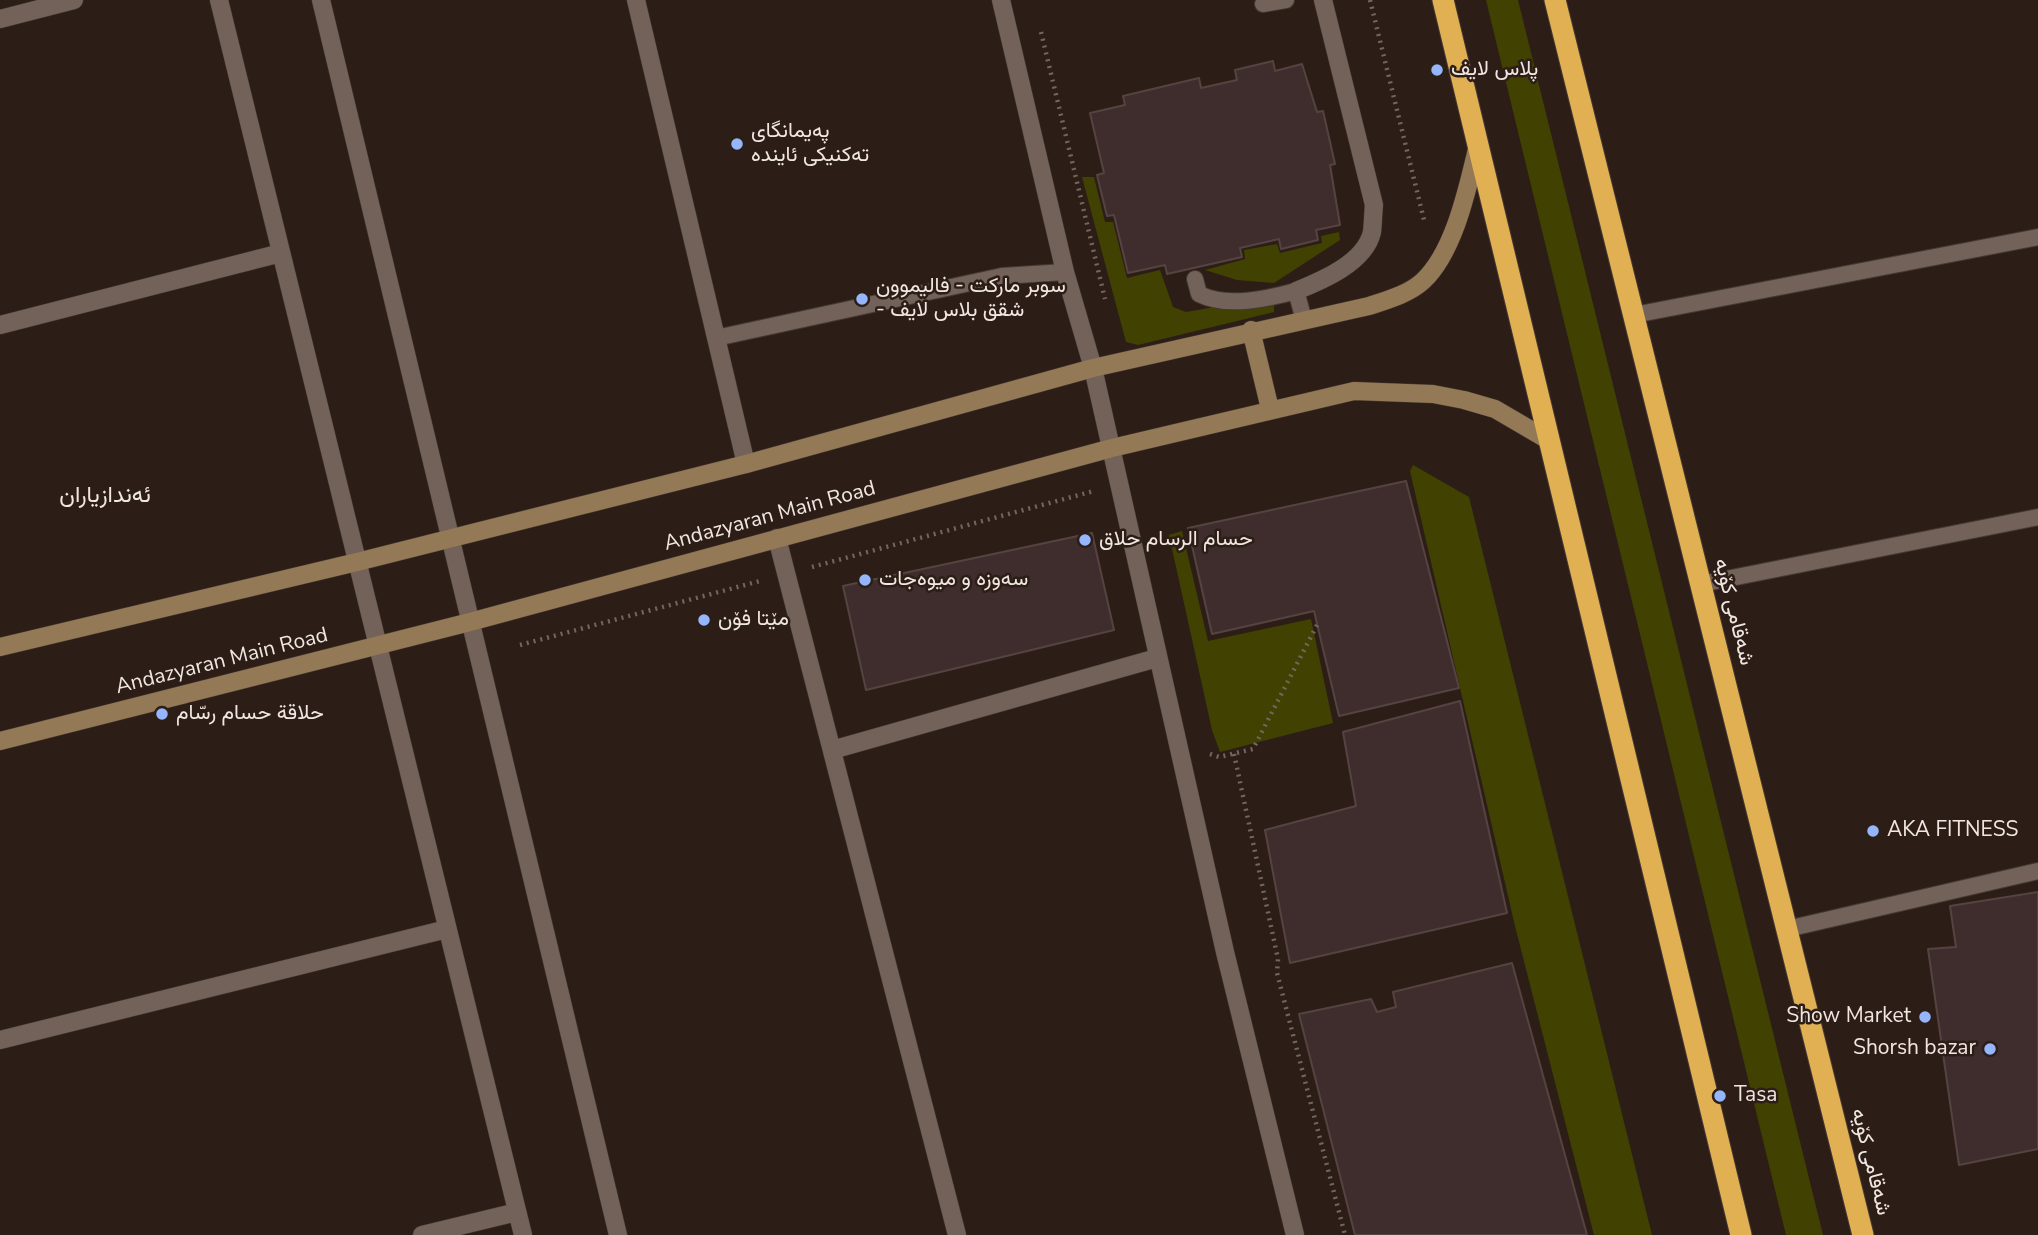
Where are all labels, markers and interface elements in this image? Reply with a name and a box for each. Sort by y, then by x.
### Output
place label: پلاس لایف [1451,57,1538,83]
marker: پلاس لایف [1429,62,1445,78]
place label: پەیمانگای تەکنیکی ئایندە [751,119,869,169]
marker: پەیمانگای تەکنیکی ئایندە [729,136,745,152]
place label: سوبر ماركت - فاليموون - شقق بلاس لايف [876,274,1066,324]
marker: سوبر ماركت - فاليموون - شقق بلاس لايف [854,291,870,307]
street label: Andazyaran Main Road [661,477,879,557]
district label: ئەندازیاران [59,482,151,510]
place label: حسام الرسام حلاق [1099,527,1253,553]
marker: حسام الرسام حلاق [1077,532,1093,548]
street label: شەقامی کۆیە [1708,556,1758,668]
place label: سەوزە و میوەجات [879,567,1028,593]
marker: سەوزە و میوەجات [857,572,873,588]
place label: مێتا فۆن [718,607,789,633]
marker: مێتا فۆن [696,612,712,628]
street label: Andazyaran Main Road [113,623,331,701]
place label: حلاقة حسام رسّام [176,701,324,727]
marker: حلاقة حسام رسّام [154,706,170,722]
place label: AKA FITNESS [1887,818,2018,844]
marker: AKA FITNESS [1865,823,1881,839]
place label: Show Market [1786,1004,1911,1030]
marker: Show Market [1917,1009,1933,1025]
place label: Shorsh bazar [1853,1036,1976,1062]
marker: Shorsh bazar [1982,1041,1998,1057]
place label: Tasa [1734,1083,1777,1109]
marker: Tasa [1712,1088,1728,1104]
street label: شەقامی کۆیە [1845,1106,1895,1218]

